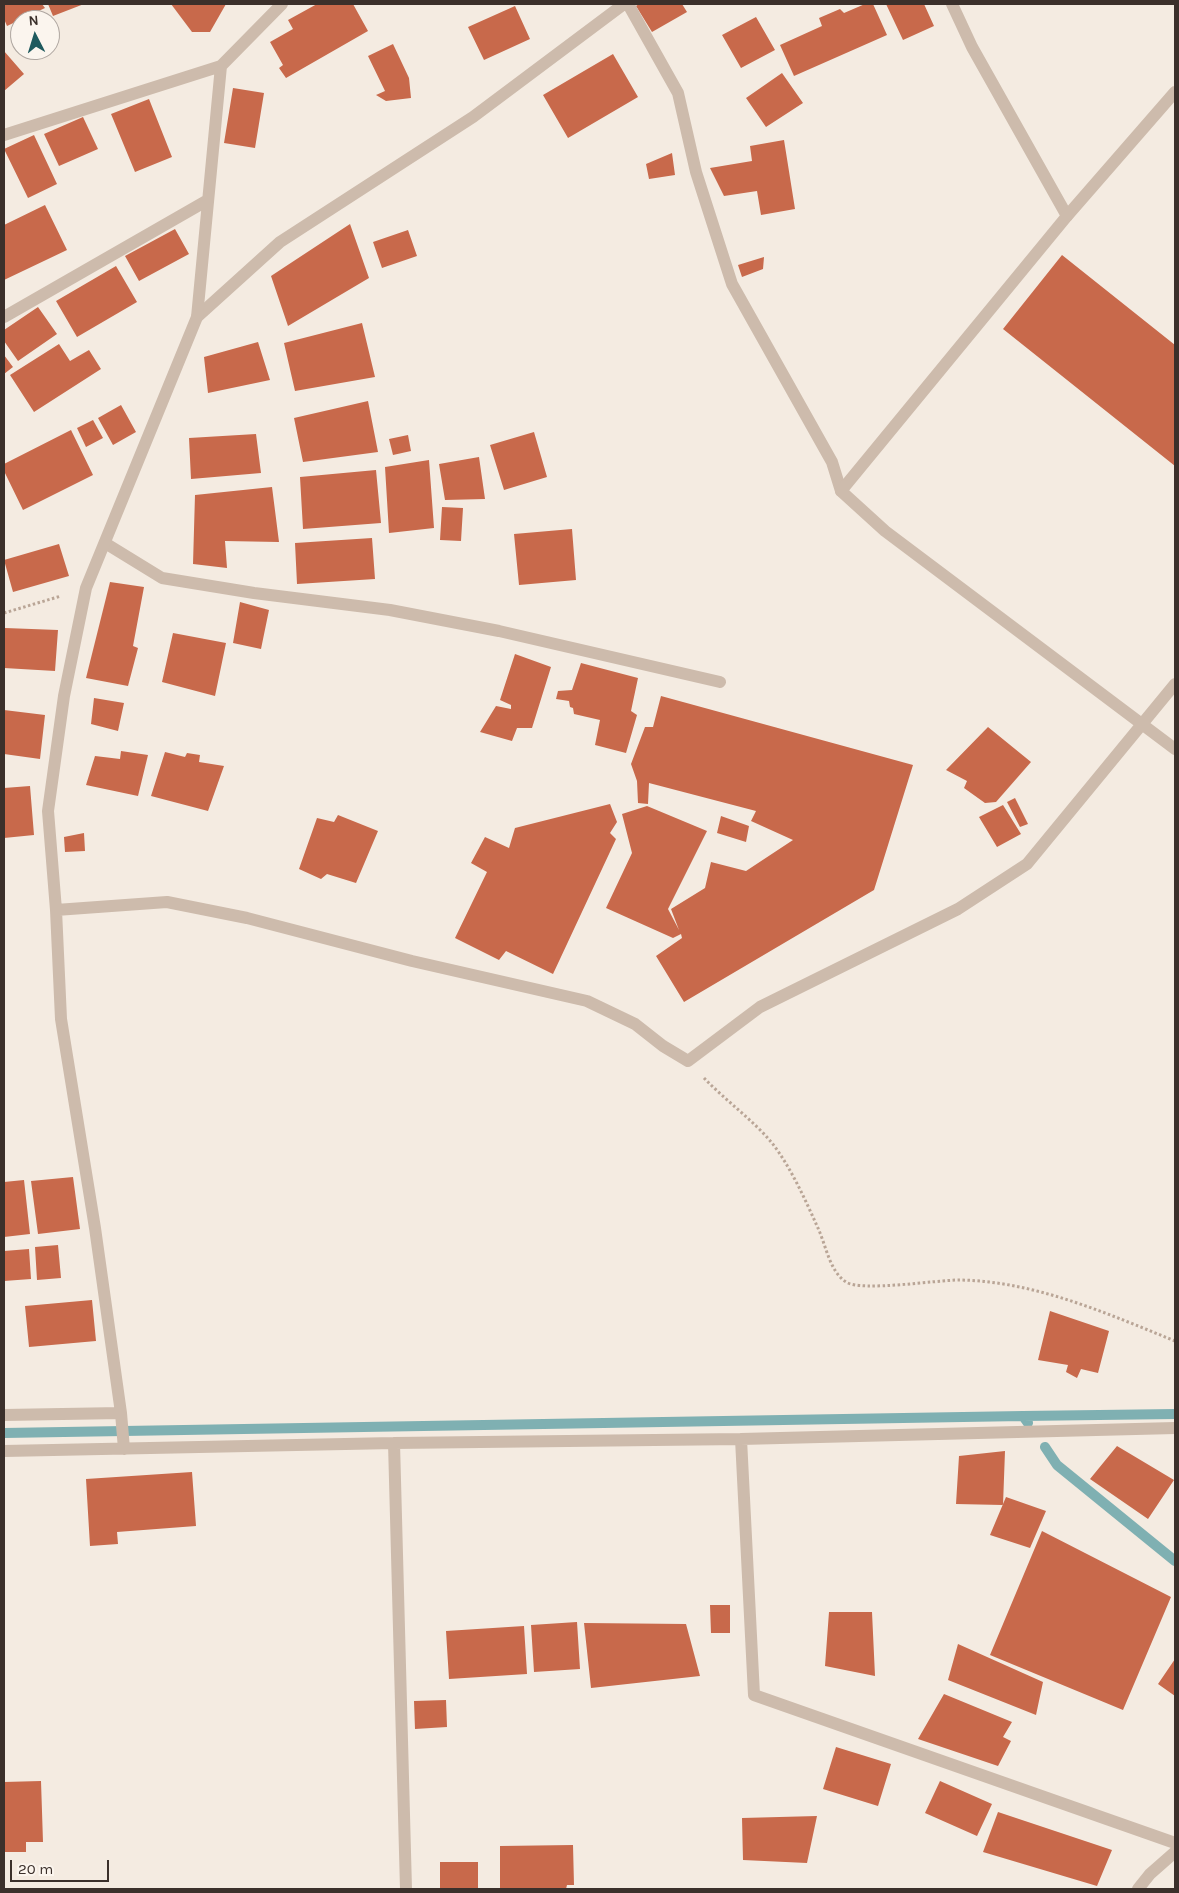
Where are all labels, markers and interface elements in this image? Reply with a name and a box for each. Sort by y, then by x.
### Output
north arrow [10,10,60,60]
text: N [28,12,39,29]
scale bar [12,1850,111,1882]
text: 20 m [18,1860,53,1878]

